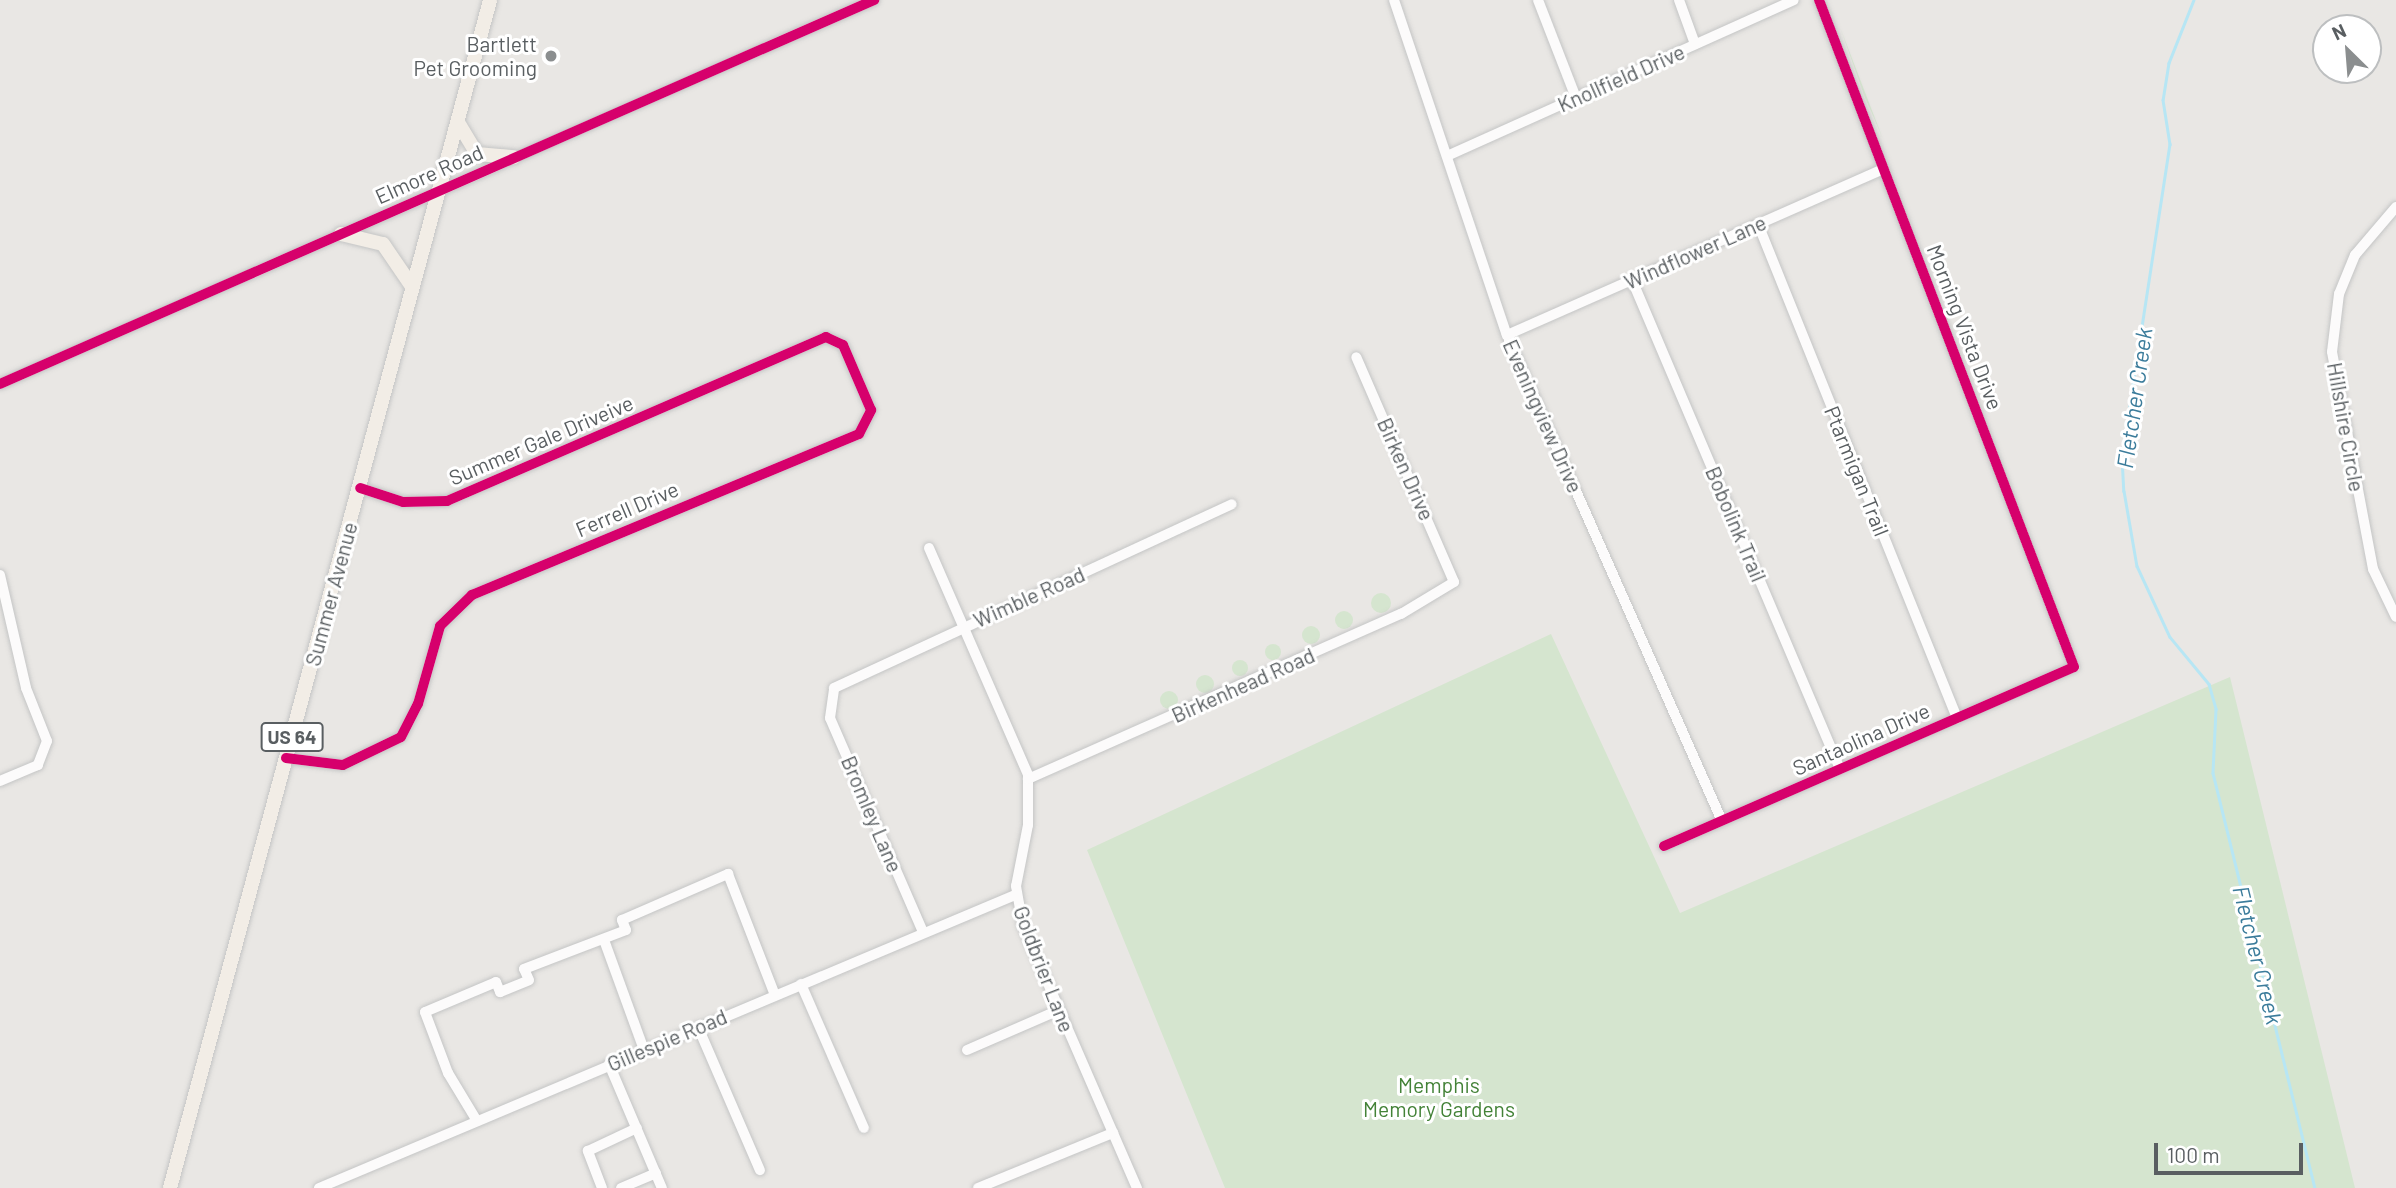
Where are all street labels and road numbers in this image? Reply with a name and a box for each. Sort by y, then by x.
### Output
street label: Knollfield Drive [1554,39,1688,117]
street label: Elmore Road [371,139,487,209]
street label: Windflower Lane [1620,209,1770,295]
street label: Morning Vista Drive [1922,241,2008,413]
street label: Eveningview Drive [1498,335,1588,497]
street label: Hillshire Circle [2322,360,2370,494]
street label: Summer Gale Driveive [445,390,637,490]
street label: Ptarmigan Trail [1819,402,1895,540]
street label: Birken Drive [1372,414,1440,524]
street label: Bobolink Trail [1700,462,1772,586]
street label: Ferrell Drive [572,476,682,542]
street label: Summer Avenue [300,519,362,669]
street label: Wimble Road [969,561,1089,633]
street label: Birkenhead Road [1168,642,1318,728]
street label: Santaolina Drive [1789,698,1933,780]
road number: US 64 [260,722,324,752]
street label: Bromley Lane [836,752,908,876]
street label: Goldbrier Lane [1008,902,1080,1036]
street label: Gillespie Road [603,1003,731,1077]

